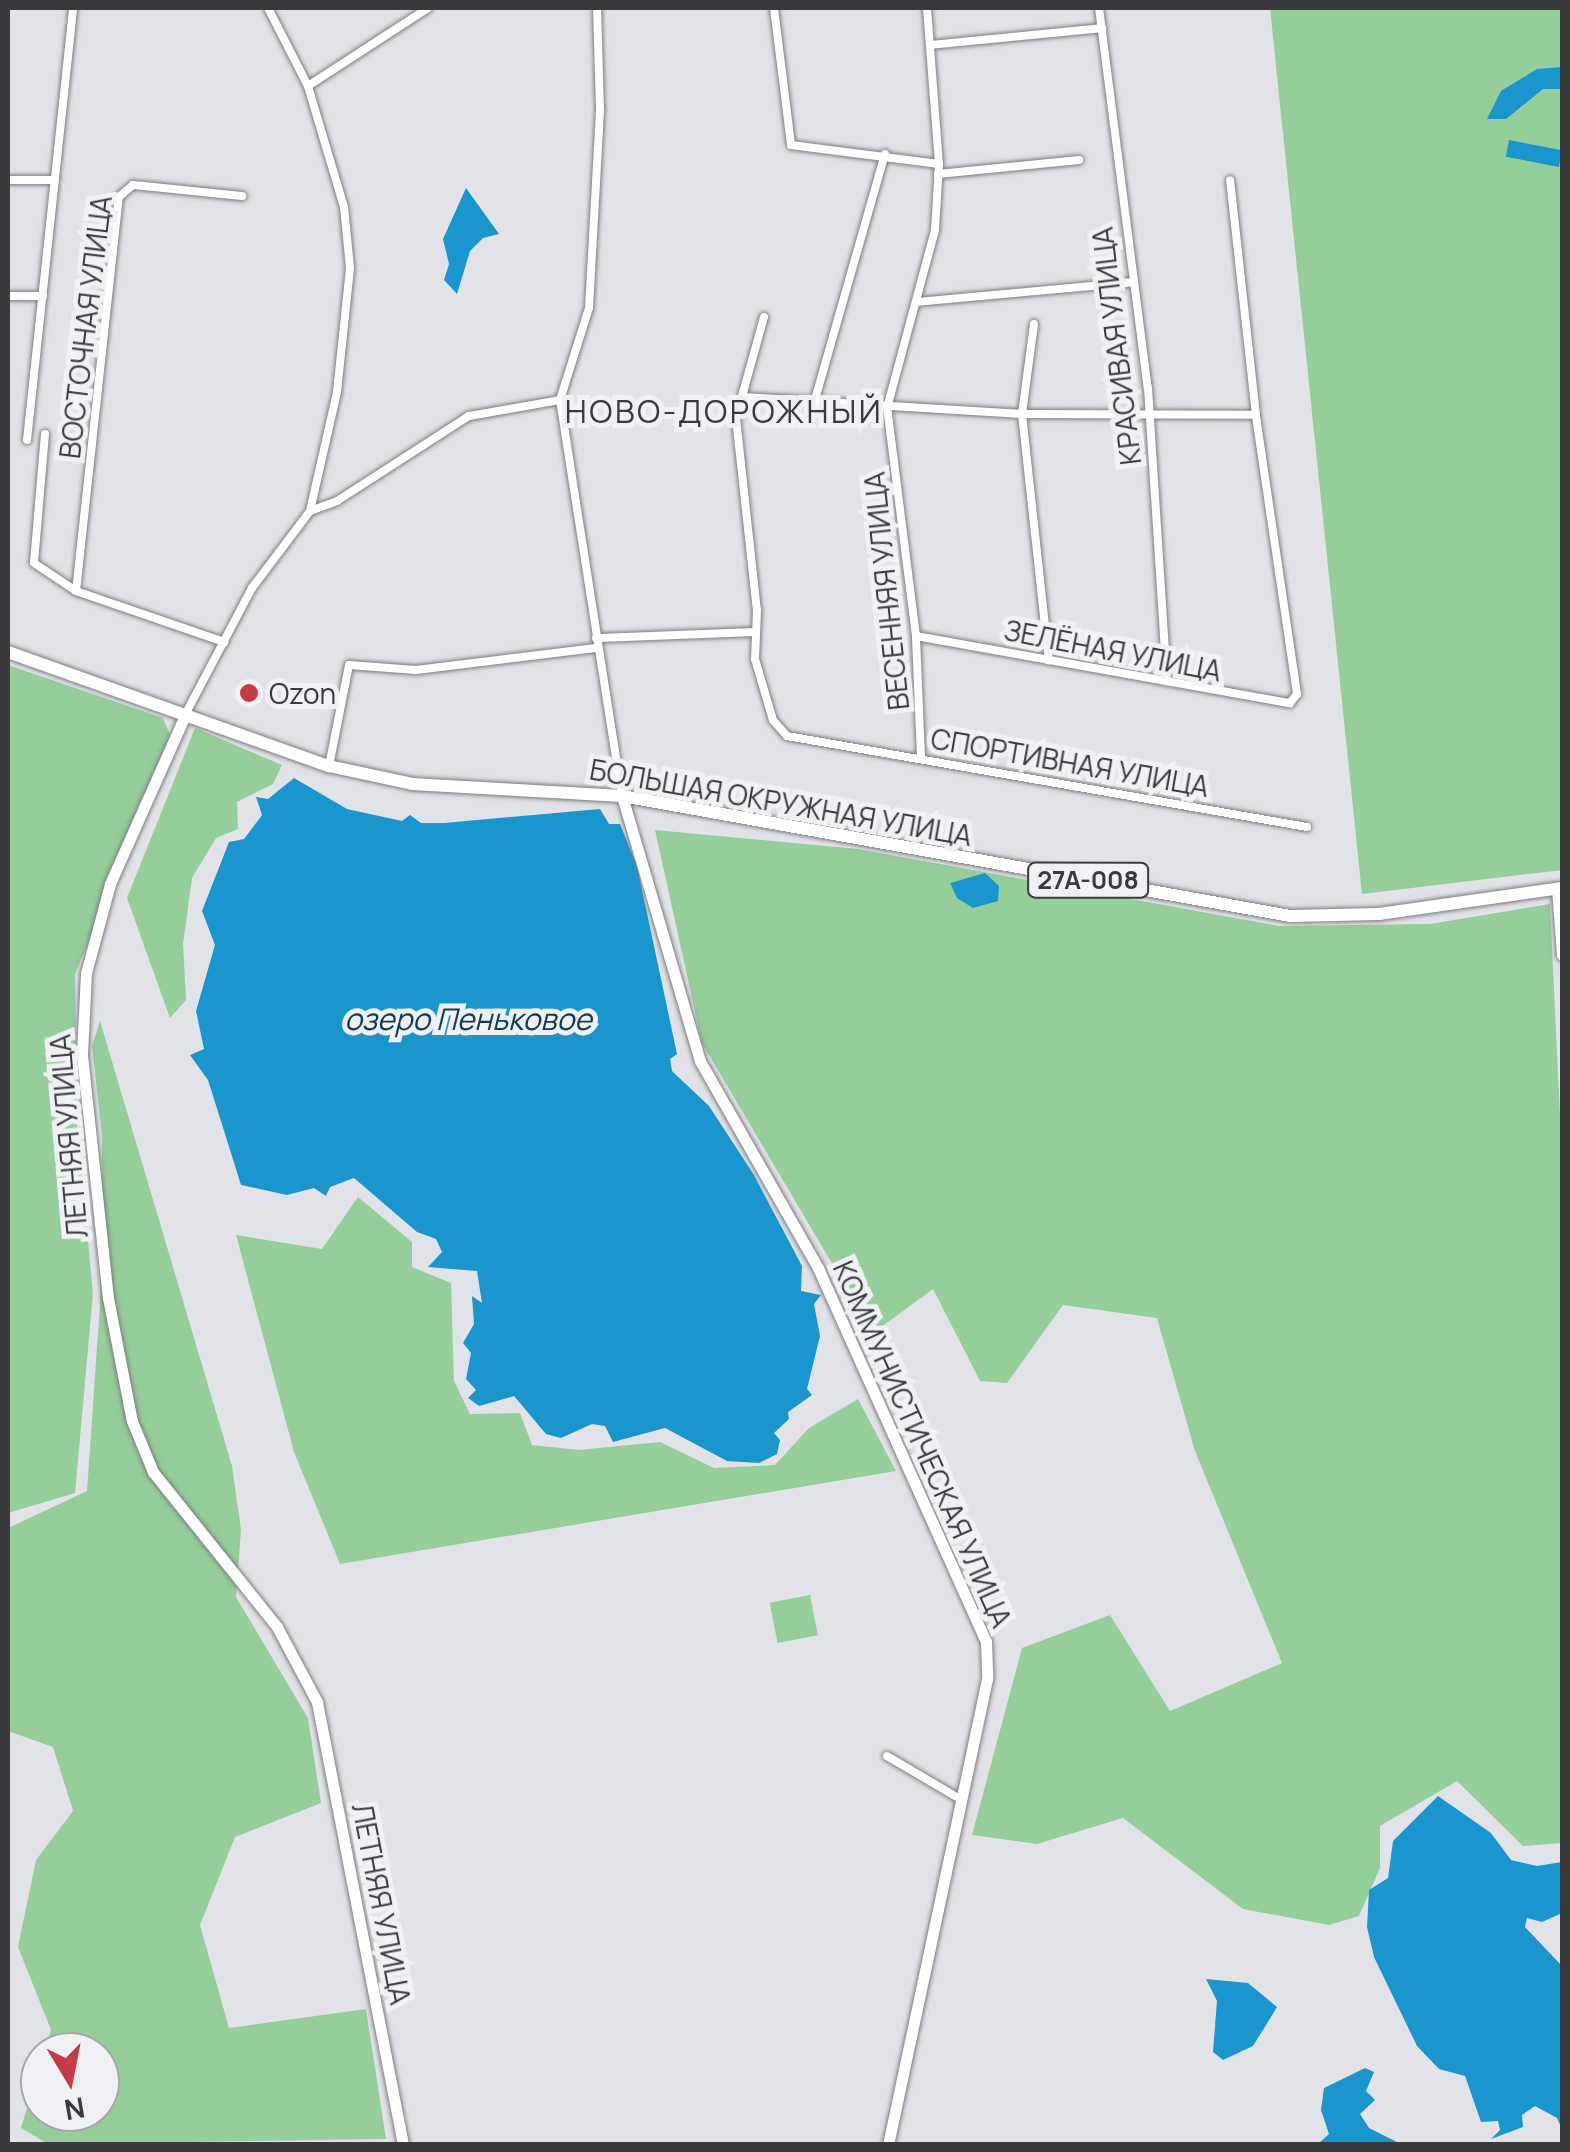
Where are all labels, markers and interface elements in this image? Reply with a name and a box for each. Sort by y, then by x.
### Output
street label: ВОСТОЧНАЯ УЛИЦА [52,194,118,460]
street label: КРАСИВАЯ УЛИЦА [1085,225,1147,467]
district label: НОВО-ДОРОЖНЫЙ [565,392,883,430]
street label: ВЕСЕННЯЯ УЛИЦА [857,470,915,712]
street label: ЗЕЛЁНАЯ УЛИЦА [1002,612,1224,688]
place label: Ozon [269,676,336,710]
marker: Ozon [238,682,260,704]
street label: СПОРТИВНАЯ УЛИЦА [928,721,1212,803]
street label: БОЛЬШАЯ ОКРУЖНАЯ УЛИЦА [587,752,975,852]
road number: 27А-008 [1026,860,1150,900]
water label: озеро Пеньковое [344,1001,592,1037]
street label: ЛЕТНЯЯ УЛИЦА [42,1033,94,1239]
street label: КОММУНИСТИЧЕСКАЯ УЛИЦА [827,1256,1019,1632]
street label: ЛЕТНЯЯ УЛИЦА [346,1800,418,2008]
north arrow [20,2032,120,2132]
text: N [62,2089,88,2130]

